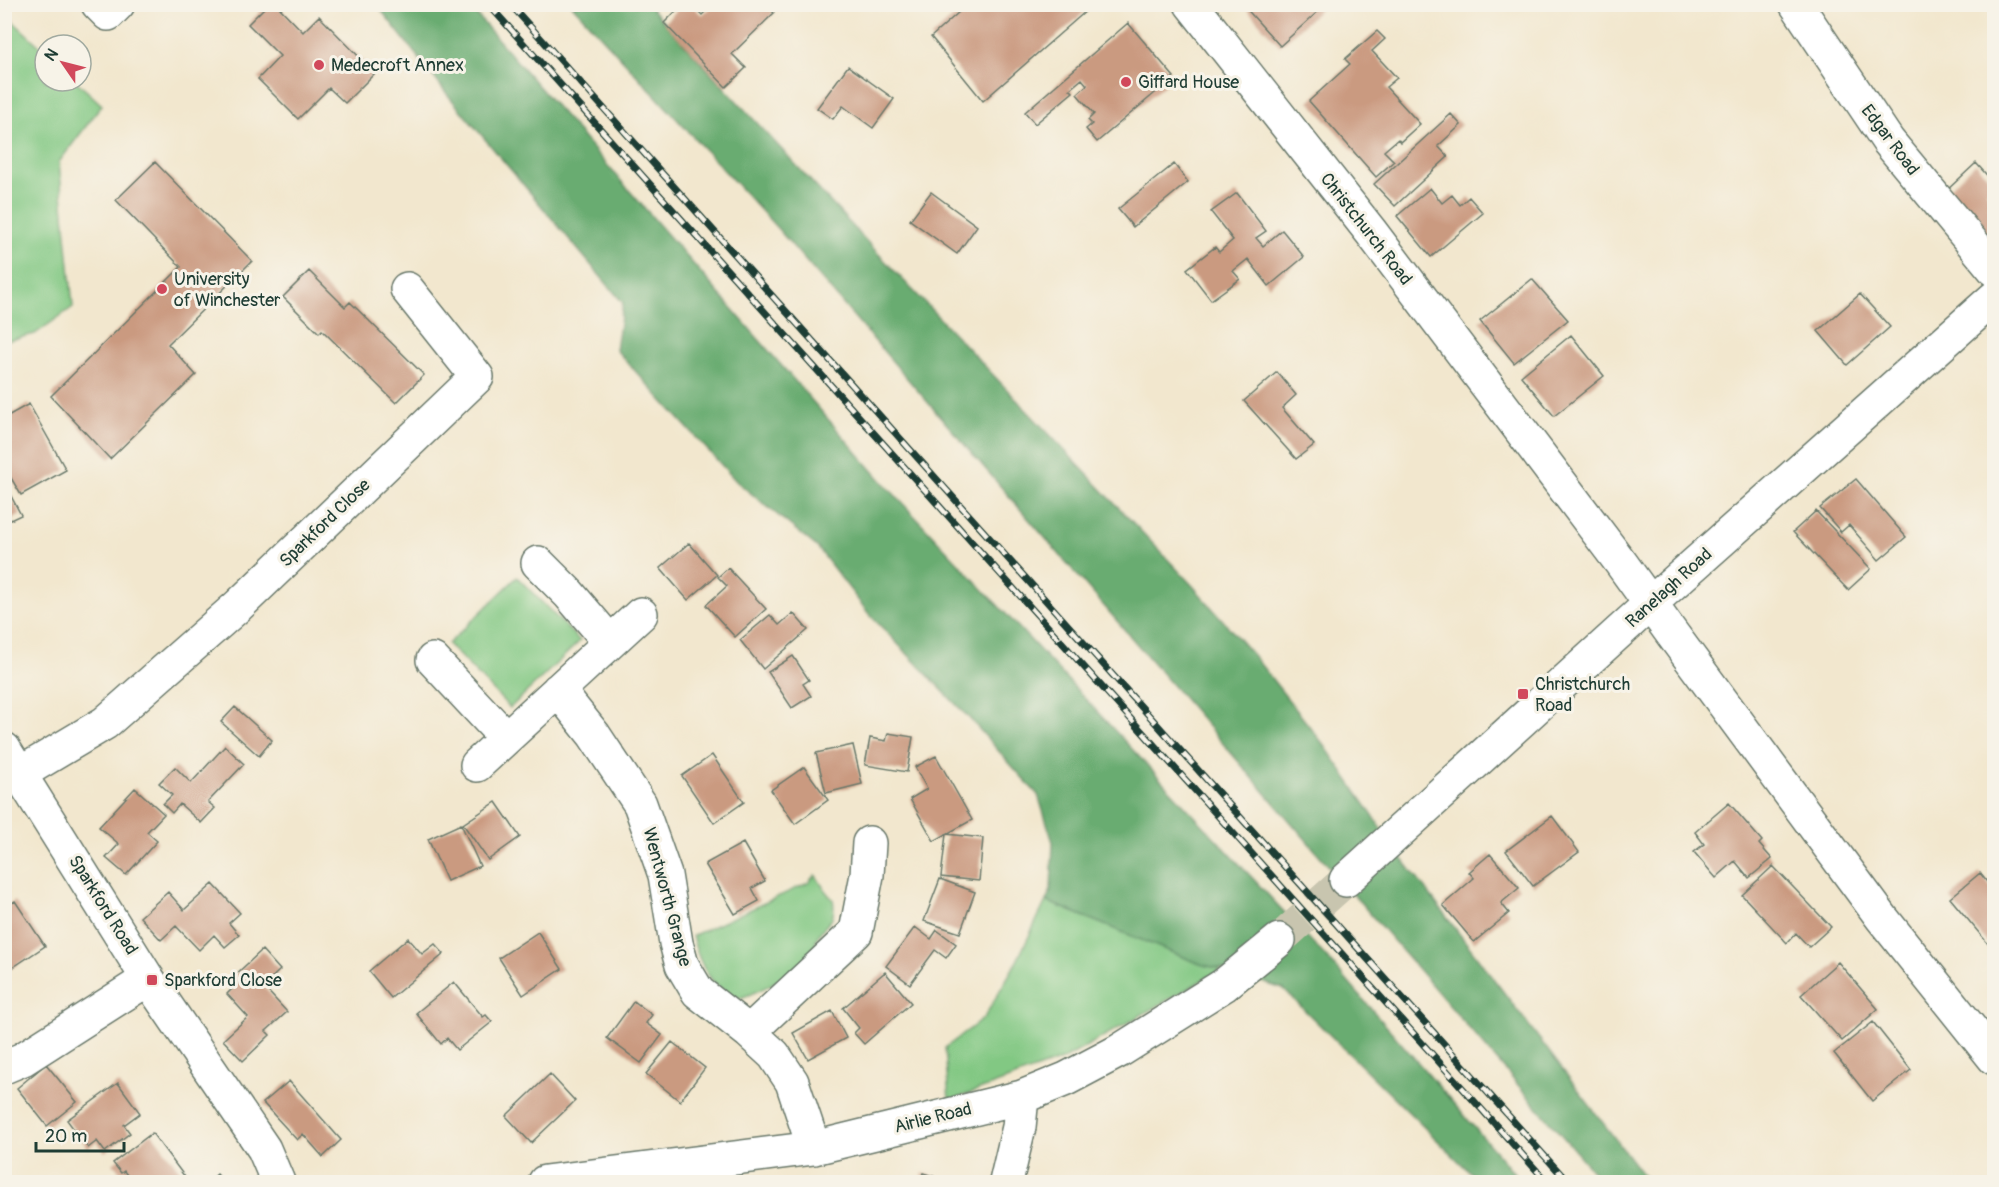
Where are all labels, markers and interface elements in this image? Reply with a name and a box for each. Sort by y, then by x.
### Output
north arrow [33,33,93,93]
text: N [40,45,63,65]
place label: Medecroft Annex [331,54,464,77]
marker: Medecroft Annex [312,58,326,72]
place label: Giffard House [1138,71,1239,94]
marker: Giffard House [1119,75,1133,89]
street label: Edgar Road [1856,100,1924,180]
street label: Christchurch Road [1315,168,1417,290]
place label: University of Winchester [174,268,281,312]
marker: University of Winchester [155,282,169,296]
street label: Sparkford Close [275,474,375,572]
street label: Ranelagh Road [1621,543,1717,633]
place label: Christchurch Road [1535,673,1630,717]
marker: Christchurch Road [1516,687,1530,701]
street label: Wentworth Grange [637,825,697,969]
street label: Sparkford Road [63,851,143,959]
place label: Sparkford Close [164,969,282,992]
marker: Sparkford Close [145,973,159,987]
street label: Airlie Road [892,1097,974,1139]
scale bar [36,1115,124,1153]
text: 20 m [45,1125,87,1148]

